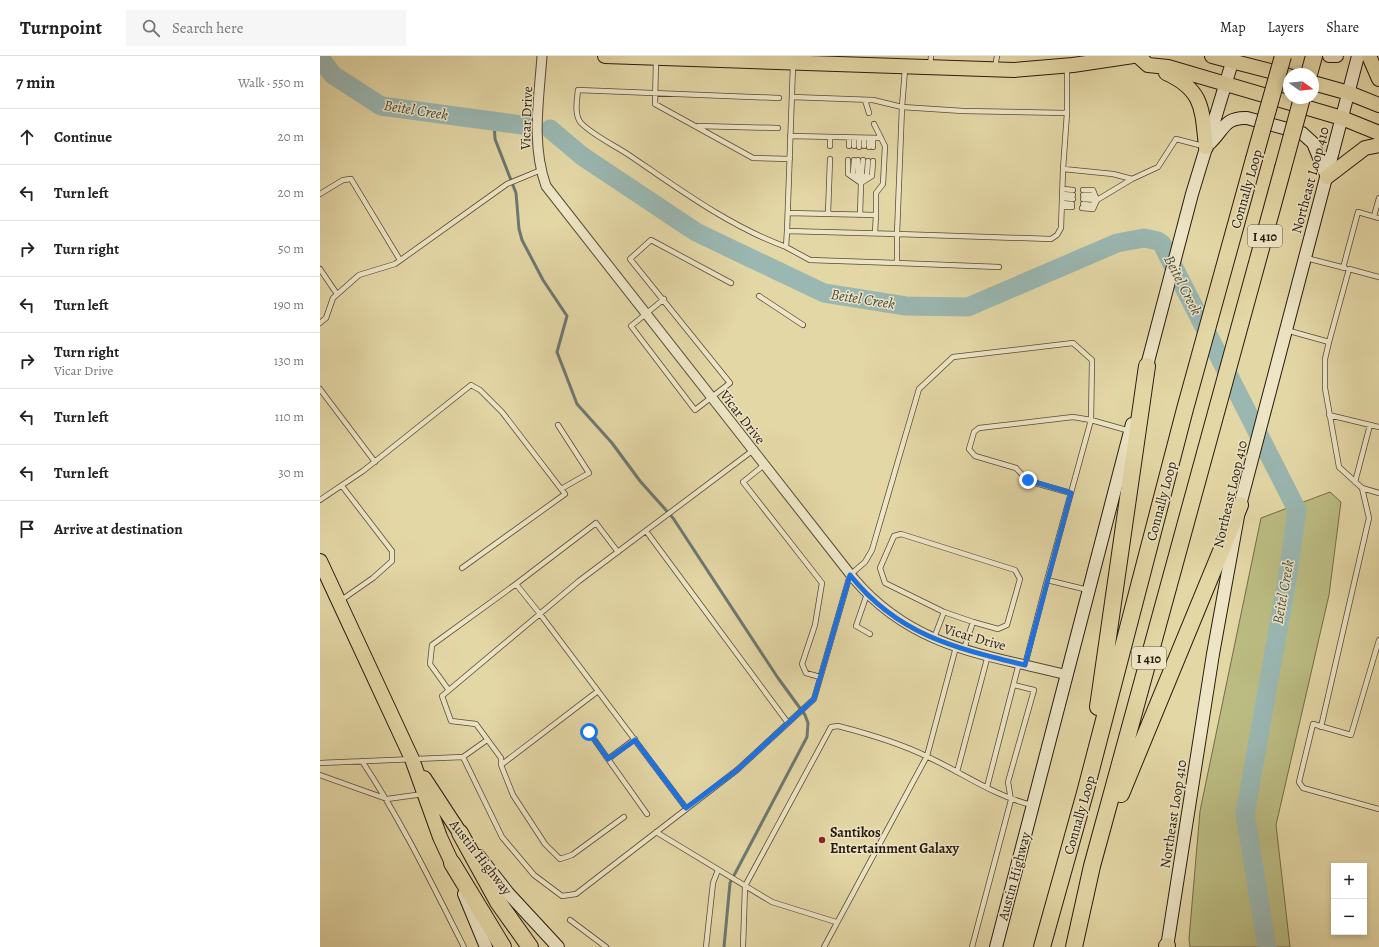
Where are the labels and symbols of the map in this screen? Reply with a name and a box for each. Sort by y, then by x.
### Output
north arrow [1283,68,1319,104]
street label: Vicar Drive [516,86,537,151]
water label: Beitel Creek [382,95,450,125]
street label: Northeast Loop 410 [1287,125,1334,236]
street label: Connally Loop [1226,147,1267,231]
road number: I 410 [1248,225,1282,247]
water label: Beitel Creek [1159,252,1207,319]
water label: Beitel Creek [829,284,897,314]
street label: Vicar Drive [715,386,770,448]
street label: Northeast Loop 410 [1209,438,1252,550]
street label: Connally Loop [1142,459,1181,543]
route end [1019,471,1037,489]
water label: Beitel Creek [1268,558,1299,626]
street label: Vicar Drive [941,619,1008,655]
road number: I 410 [1132,647,1166,669]
route start [580,723,598,741]
street label: Northeast Loop 410 [1156,758,1191,870]
street label: Connally Loop [1059,773,1100,857]
street label: Austin Highway [445,815,517,900]
place label: Santikos Entertainment Galaxy [830,823,959,858]
street label: Austin Highway [993,829,1036,923]
marker: Santikos Entertainment Galaxy [817,835,827,845]

